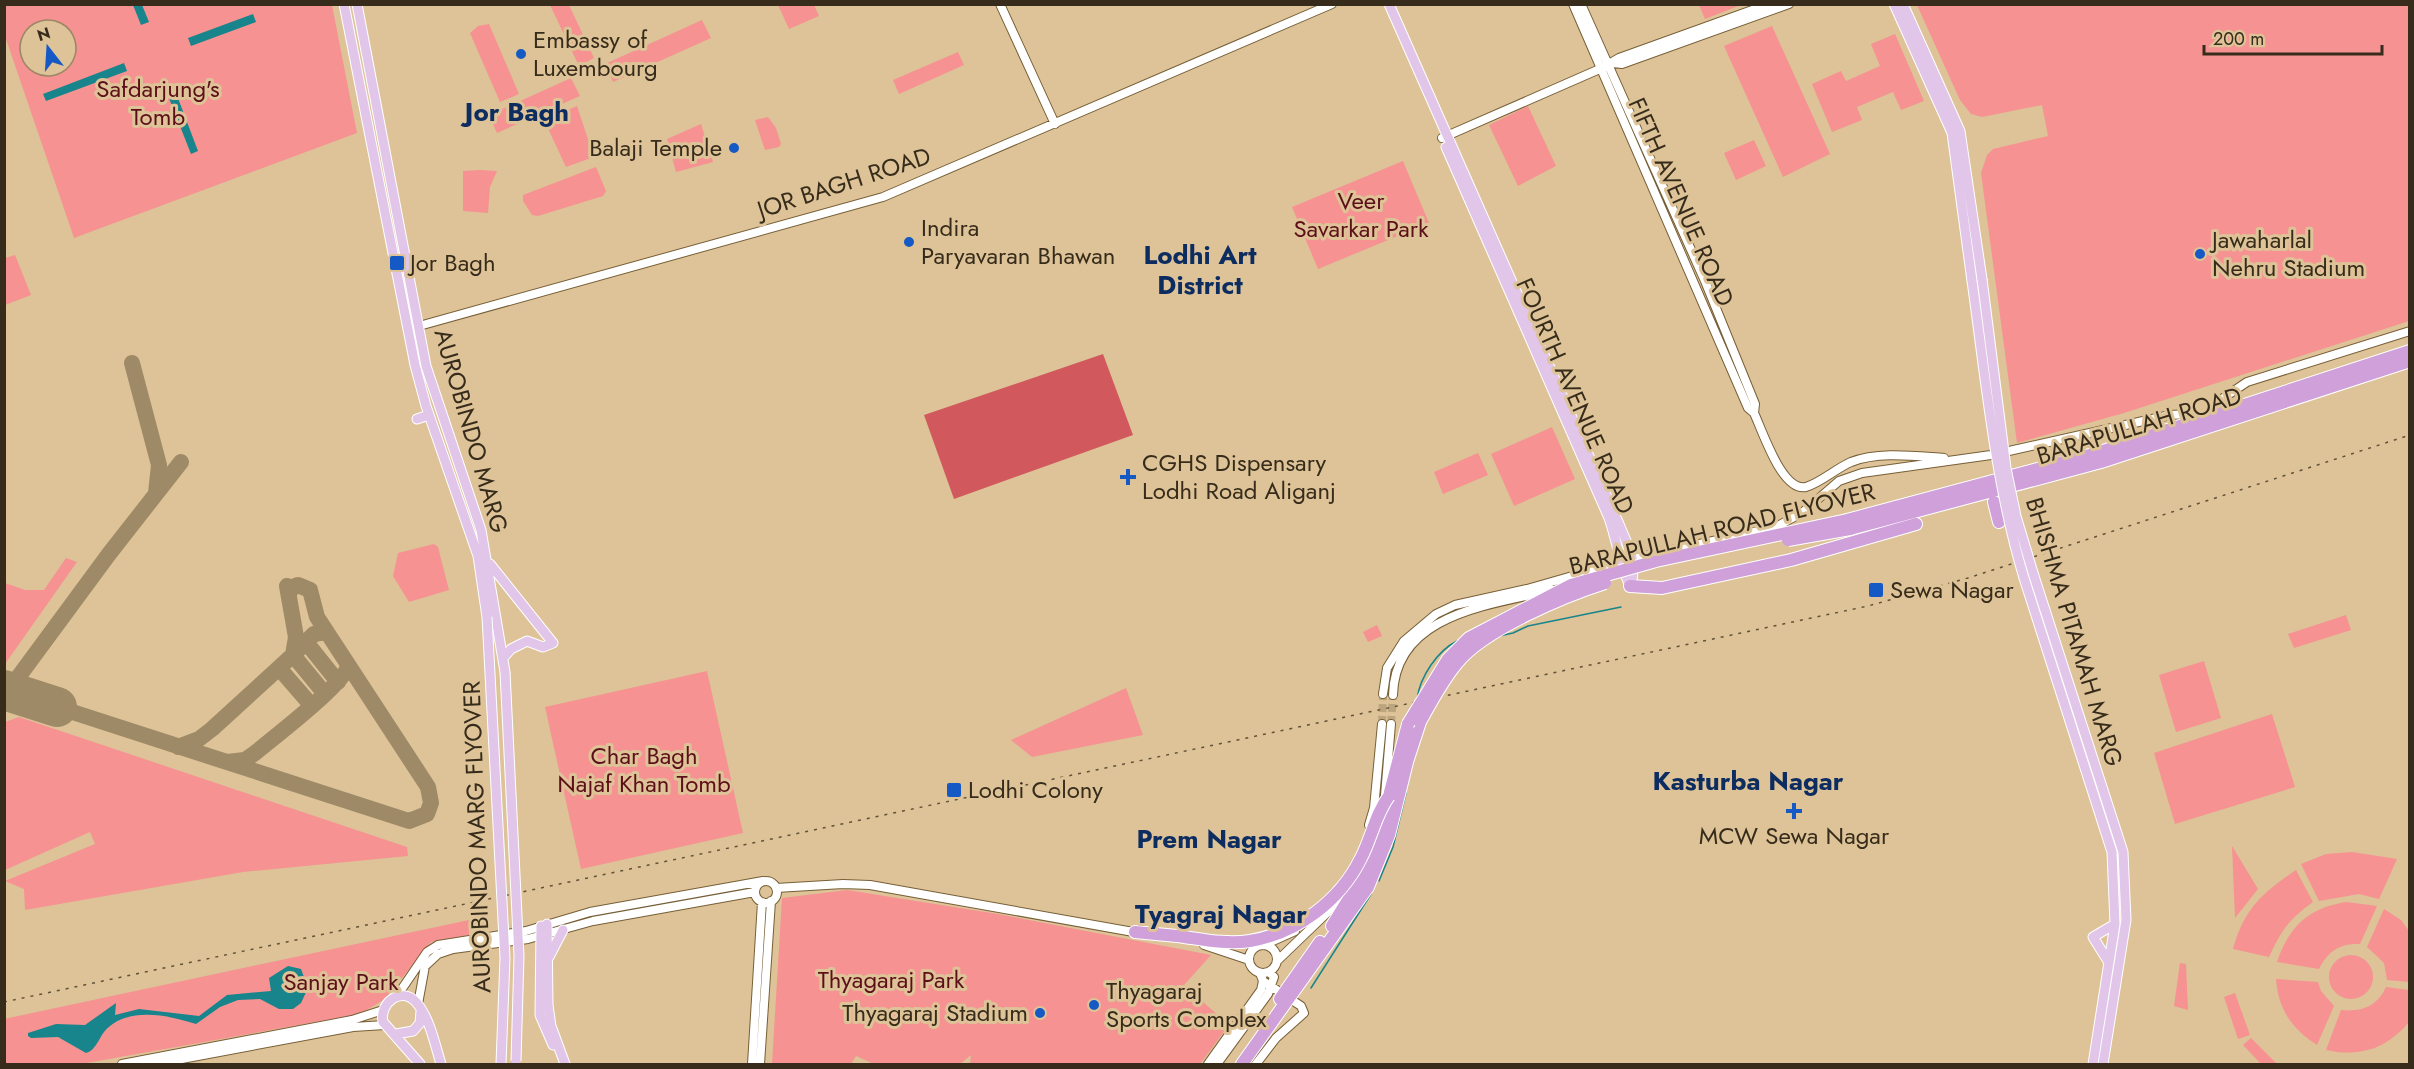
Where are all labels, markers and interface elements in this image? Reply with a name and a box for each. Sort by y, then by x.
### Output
north arrow [18,18,78,78]
scale bar [2204,18,2382,56]
text: N [34,21,53,47]
place label: Embassy of Luxembourg [533,22,658,85]
text: 200 m [2213,26,2264,52]
marker: Embassy of Luxembourg [514,47,528,61]
park label: Safdarjung's Tomb [96,71,220,134]
street label: FIFTH AVENUE ROAD [1620,92,1743,312]
district label: Jor Bagh [460,93,569,131]
place label: Balaji Temple [589,130,722,165]
street label: JOR BAGH ROAD [750,138,935,228]
marker: Balaji Temple [727,141,741,155]
park label: Veer Savarkar Park [1293,183,1429,246]
place label: Indira Paryavaran Bhawan [921,210,1115,273]
place label: Jawaharlal Nehru Stadium [2209,222,2365,285]
marker: Indira Paryavaran Bhawan [902,235,916,249]
district label: Lodhi Art District [1144,236,1257,304]
place label: Jor Bagh [407,245,496,280]
marker: Jawaharlal Nehru Stadium [2193,247,2207,261]
marker: Jor Bagh [388,254,406,272]
street label: FOURTH AVENUE ROAD [1508,272,1643,520]
street label: AUROBINDO MARG [426,325,517,537]
street label: BARAPULLAH ROAD [2032,378,2246,473]
place label: CGHS Dispensary Lodhi Road Aliganj [1142,445,1336,508]
marker: CGHS Dispensary Lodhi Road Aliganj [1119,468,1137,486]
street label: BARAPULLAH ROAD FLYOVER [1565,473,1879,583]
street label: BHISHMA PITAMAH MARG [2017,493,2132,771]
place label: Sewa Nagar [1890,572,2015,607]
marker: Sewa Nagar [1867,581,1885,599]
street label: AUROBINDO MARG FLYOVER [454,680,499,994]
park label: Char Bagh Najaf Khan Tomb [557,738,731,801]
district label: Kasturba Nagar [1652,762,1844,800]
place label: Lodhi Colony [968,772,1103,807]
marker: Lodhi Colony [945,781,963,799]
marker: MCW Sewa Nagar [1785,802,1803,820]
place label: MCW Sewa Nagar [1699,818,1890,853]
district label: Prem Nagar [1136,820,1282,858]
district label: Tyagraj Nagar [1135,895,1307,933]
park label: Thyagaraj Park [818,962,965,997]
park label: Sanjay Park [283,964,399,999]
place label: Thyagaraj Sports Complex [1106,973,1267,1036]
place label: Thyagaraj Stadium [842,995,1028,1030]
marker: Thyagaraj Sports Complex [1087,998,1101,1012]
marker: Thyagaraj Stadium [1033,1006,1047,1020]

